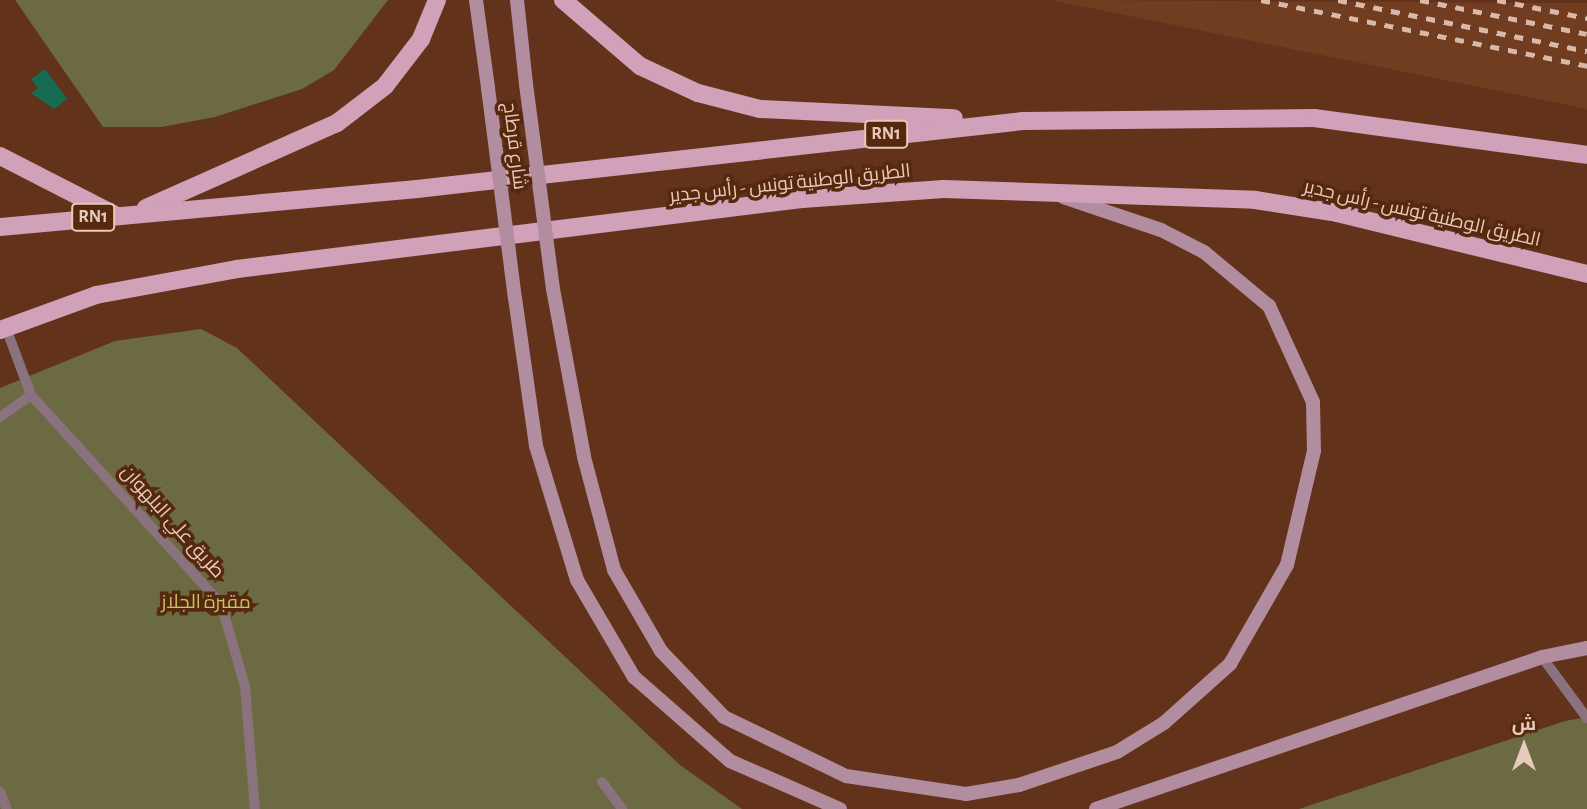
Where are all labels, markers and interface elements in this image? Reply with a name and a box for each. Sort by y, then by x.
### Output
street label: شارع قرطاج [497,101,531,191]
road number: RN1 [863,119,909,148]
street label: الطريق الوطنية تونس - رأس جدير [668,160,912,208]
street label: الطريق الوطنية تونس - رأس جدير [1301,176,1543,252]
road number: RN1 [70,202,116,232]
street label: طريق علي البلهوان [115,461,229,583]
park label: مقبرة الجلاز [161,592,251,614]
north arrow [1489,711,1559,781]
text: ش [1512,715,1536,734]

